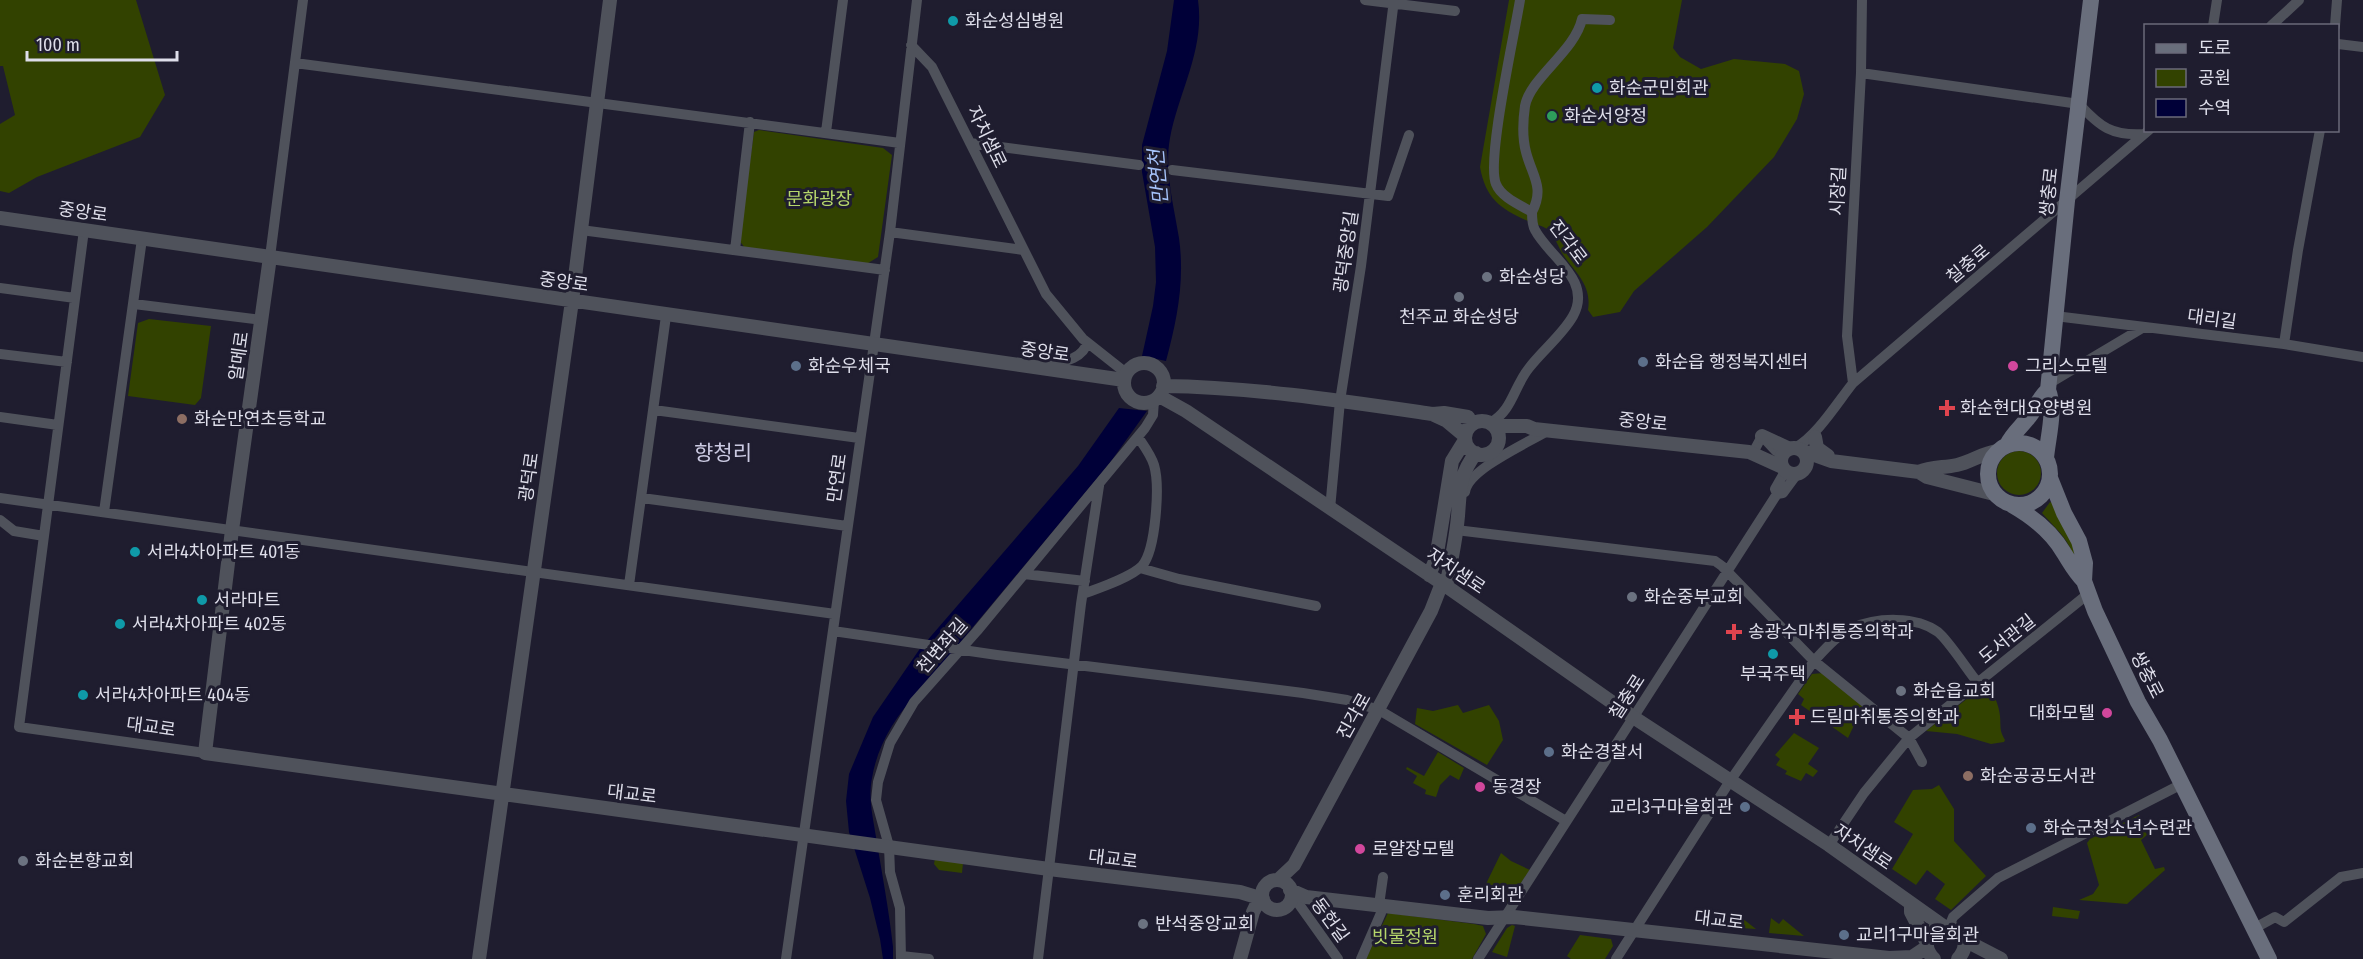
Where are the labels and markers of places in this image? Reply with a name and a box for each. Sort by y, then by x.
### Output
place label: 화순성심병원 [965,10,1064,32]
marker: 화순성심병원 [946,14,960,28]
place label: 화순군민회관 [1609,77,1709,99]
marker: 화순군민회관 [1590,81,1604,95]
place label: 화순서양정 [1564,105,1647,127]
marker: 화순서양정 [1545,109,1559,123]
place label: 화순성당 [1499,266,1565,288]
marker: 화순성당 [1480,270,1494,284]
marker: 천주교 화순성당 [1452,290,1466,304]
place label: 천주교 화순성당 [1399,306,1519,328]
place label: 화순읍 행정복지센터 [1655,351,1808,373]
place label: 화순우체국 [808,355,891,377]
marker: 화순읍 행정복지센터 [1636,355,1650,369]
place label: 그리스모텔 [2025,355,2108,377]
marker: 화순우체국 [789,359,803,373]
marker: 그리스모텔 [2006,359,2020,373]
place label: 화순현대요양병원 [1960,397,2092,419]
marker: 화순현대요양병원 [1938,399,1956,417]
place label: 화순만연초등학교 [194,408,326,430]
marker: 화순만연초등학교 [175,412,189,426]
place label: 서라4차아파트 401동 [147,541,301,563]
marker: 서라4차아파트 401동 [128,545,142,559]
place label: 화순중부교회 [1644,586,1743,608]
place label: 서라마트 [214,589,280,611]
marker: 화순중부교회 [1625,590,1639,604]
marker: 서라마트 [195,593,209,607]
place label: 서라4차아파트 402동 [132,613,287,635]
marker: 서라4차아파트 402동 [113,617,127,631]
place label: 송광수마취통증의학과 [1748,621,1914,643]
marker: 송광수마취통증의학과 [1725,623,1743,641]
marker: 부국주택 [1766,647,1780,661]
place label: 부국주택 [1740,663,1806,685]
place label: 화순읍교회 [1913,680,1996,702]
place label: 서라4차아파트 404동 [95,684,251,706]
marker: 화순읍교회 [1894,684,1908,698]
marker: 서라4차아파트 404동 [76,688,90,702]
place label: 대화모텔 [2029,702,2095,724]
place label: 드림마취통증의학과 [1810,706,1959,728]
marker: 대화모텔 [2100,706,2114,720]
marker: 드림마취통증의학과 [1788,708,1806,726]
place label: 화순경찰서 [1561,741,1644,763]
marker: 화순경찰서 [1542,745,1556,759]
place label: 화순공공도서관 [1980,765,2096,787]
marker: 화순공공도서관 [1961,769,1975,783]
place label: 동경장 [1492,776,1542,798]
marker: 동경장 [1473,780,1487,794]
place label: 교리3구마을회관 [1609,796,1733,818]
marker: 교리3구마을회관 [1738,800,1752,814]
place label: 화순군청소년수련관 [2043,817,2192,839]
marker: 화순군청소년수련관 [2024,821,2038,835]
place label: 로얄장모텔 [1372,838,1455,860]
marker: 로얄장모텔 [1353,842,1367,856]
place label: 화순본향교회 [35,850,134,872]
marker: 화순본향교회 [16,854,30,868]
place label: 훈리회관 [1457,884,1524,906]
marker: 훈리회관 [1438,888,1452,902]
place label: 반석중앙교회 [1155,913,1254,935]
marker: 반석중앙교회 [1136,917,1150,931]
place label: 교리1구마을회관 [1856,924,1979,946]
marker: 교리1구마을회관 [1837,928,1851,942]

